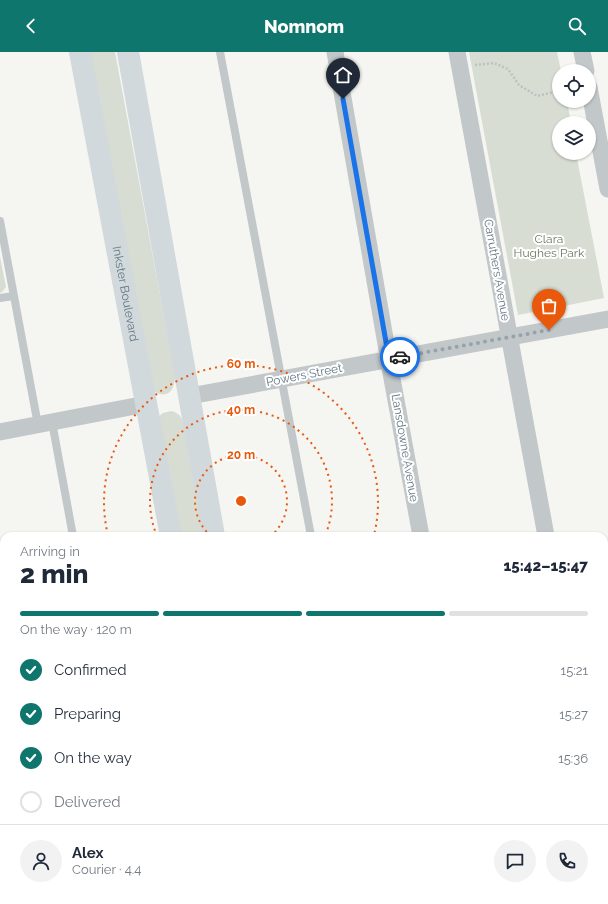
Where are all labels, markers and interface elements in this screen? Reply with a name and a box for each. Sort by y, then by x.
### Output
icon: back [20,15,42,37]
icon: search [566,15,588,37]
text: Nomnom [264,16,344,37]
pin [326,58,360,99]
icon: home [332,64,354,86]
map controls [552,64,596,160]
button: locate [552,64,596,108]
button: layers [552,116,596,160]
street label: Carruthers Avenue [481,218,513,322]
park label: Clara Hughes Park [514,232,585,260]
street label: Inkster Boulevard [110,245,141,343]
pin [532,289,566,330]
icon: bag [538,295,560,317]
courier [380,337,420,377]
icon: car [389,346,411,368]
text: 60 m [227,357,255,371]
street label: Powers Street [265,361,343,389]
street label: Lansdowne Avenue [389,393,421,503]
text: 40 m [227,403,255,417]
text: 20 m [227,448,255,462]
centre of rings [234,494,248,508]
text: Arriving in [20,544,80,559]
text: 15:42–15:47 [504,557,588,575]
text: 2 min [20,559,88,589]
text: On the way · 120 m [20,622,132,637]
icon: check [20,659,42,681]
text: Confirmed [54,661,127,679]
text: 15:21 [561,663,588,678]
icon: check [20,703,42,725]
text: Preparing [54,705,121,723]
text: 15:27 [559,707,588,722]
icon: check [20,747,42,769]
text: On the way [54,749,132,767]
text: 15:36 [558,751,588,766]
text: Delivered [54,793,121,811]
button: person [20,840,62,882]
button: chat [494,840,536,882]
button: phone [546,840,588,882]
text: Alex [72,844,103,862]
text: Courier · 4.4 [72,862,141,877]

